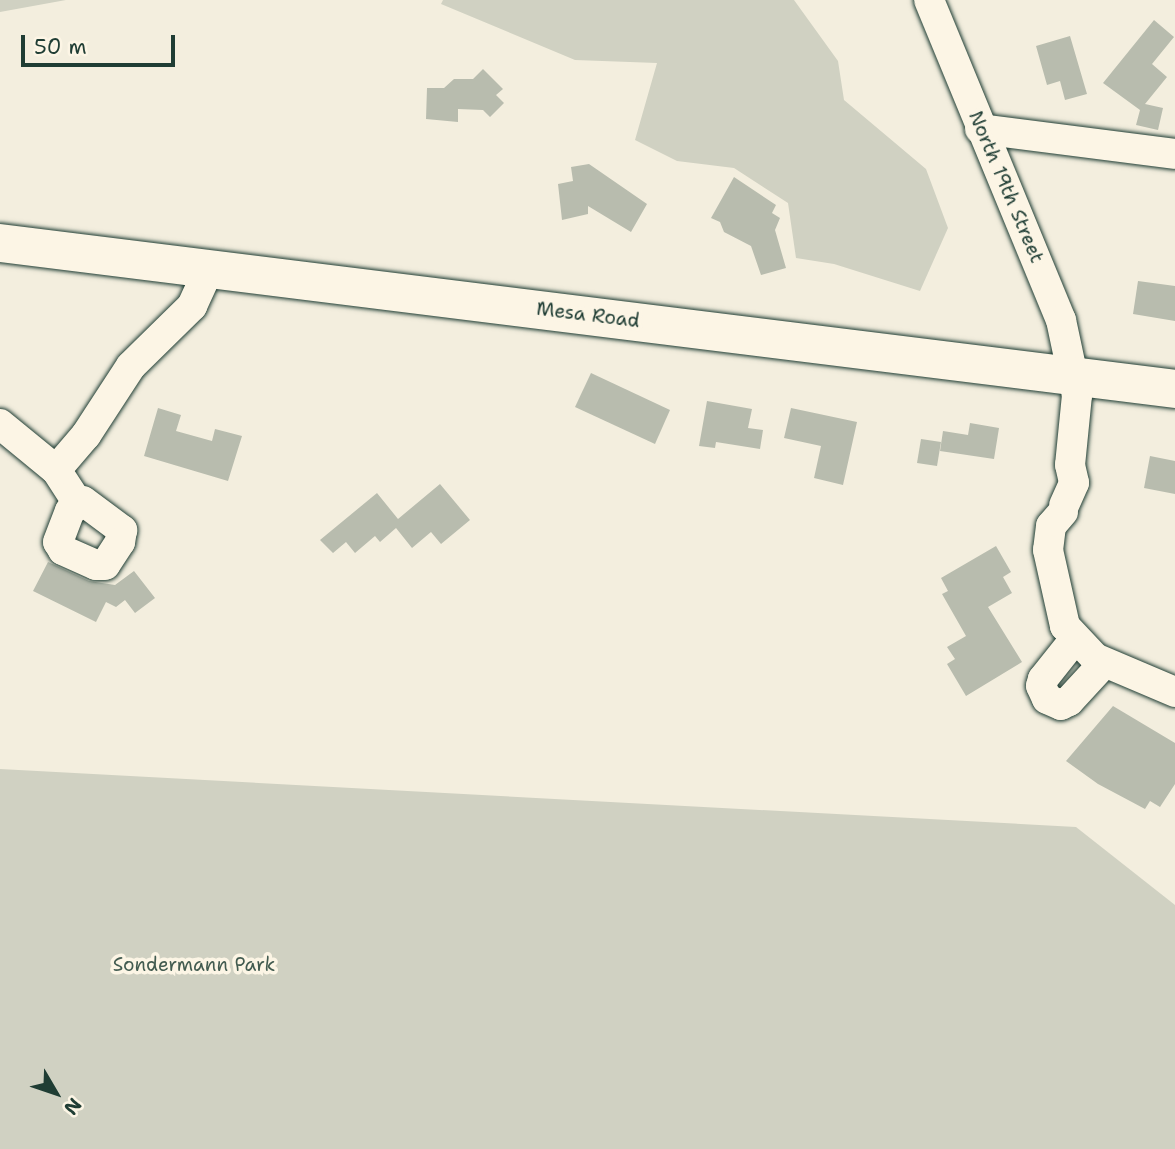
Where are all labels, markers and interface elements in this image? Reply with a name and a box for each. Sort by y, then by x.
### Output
scale bar [24,21,178,65]
text: 50 m [34,33,87,61]
street label: North 19th Street [964,108,1048,266]
street label: Mesa Road [535,297,641,333]
park label: Sondermann Park [113,954,275,976]
north arrow [21,1058,91,1128]
text: N [58,1093,87,1120]

